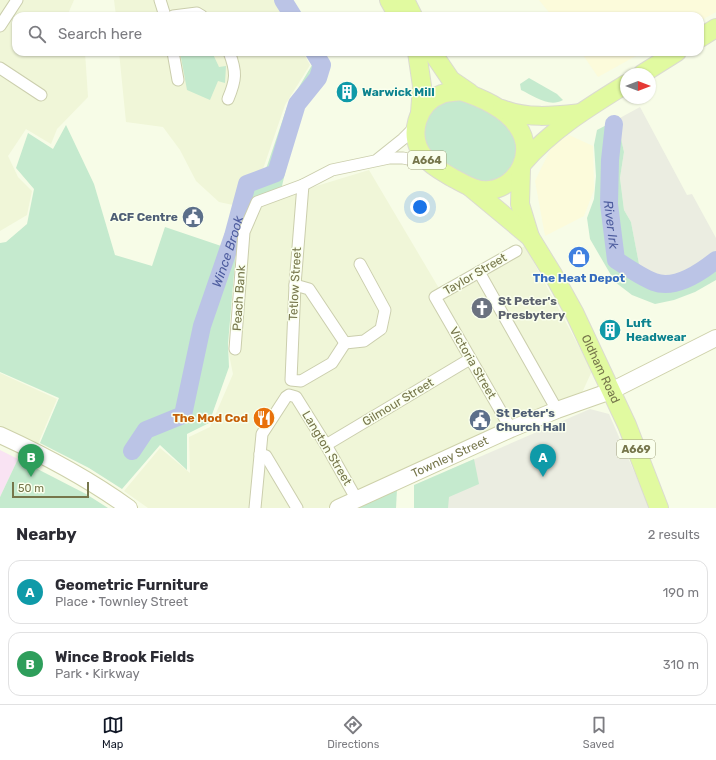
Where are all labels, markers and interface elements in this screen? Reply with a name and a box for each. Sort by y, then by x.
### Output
search box [12,12,704,56]
icon: search [26,23,48,45]
text: Search here [58,25,142,43]
north arrow [620,68,656,104]
building icon: Warwick Mill [334,79,360,105]
place label: Warwick Mill [362,85,435,99]
road number: A664 [408,151,446,169]
your location [410,197,430,217]
water label: River Irk [601,199,622,250]
public building icon: ACF Centre [180,204,206,230]
place label: ACF Centre [110,210,178,224]
water label: Wince Brook [208,214,246,289]
shop icon: The Heat Depot [566,244,592,270]
street label: Tetlow Street [286,246,304,321]
street label: Taylor Street [441,250,509,298]
street label: Peach Bank [230,264,248,331]
place label: The Heat Depot [533,271,626,285]
place label: St Peter's Presbytery [498,294,565,322]
church icon: St Peter's Presbytery [469,295,495,321]
place label: Luft Headwear [626,316,687,344]
building icon: Luft Headwear [597,317,623,343]
street label: Victoria Street [447,325,499,402]
street label: Oldham Road [579,332,623,406]
street label: Gilmour Street [360,375,436,429]
restaurant icon: The Mod Cod [251,405,277,431]
place label: St Peter's Church Hall [496,406,566,434]
public building icon: St Peter's Church Hall [467,407,493,433]
street label: Langton Street [299,408,355,488]
place label: The Mod Cod [172,411,248,425]
street label: Townley Street [409,433,491,480]
road number: A669 [617,440,655,458]
pin: B [18,444,44,477]
pin: A [530,444,556,477]
scale bar [12,480,89,499]
text: 50 m [18,482,44,495]
text: Nearby [16,524,77,544]
text: 2 results [648,527,700,542]
text: Geometric Furniture [55,576,208,594]
text: A [25,585,35,600]
text: 190 m [663,585,699,600]
text: Place · Townley Street [55,594,188,609]
text: Wince Brook Fields [55,648,194,666]
text: B [25,657,35,672]
text: 310 m [663,657,699,672]
text: Park · Kirkway [55,666,140,681]
tab: Map [102,714,124,751]
tab: Directions [327,714,379,751]
tab: Saved [583,714,614,751]

